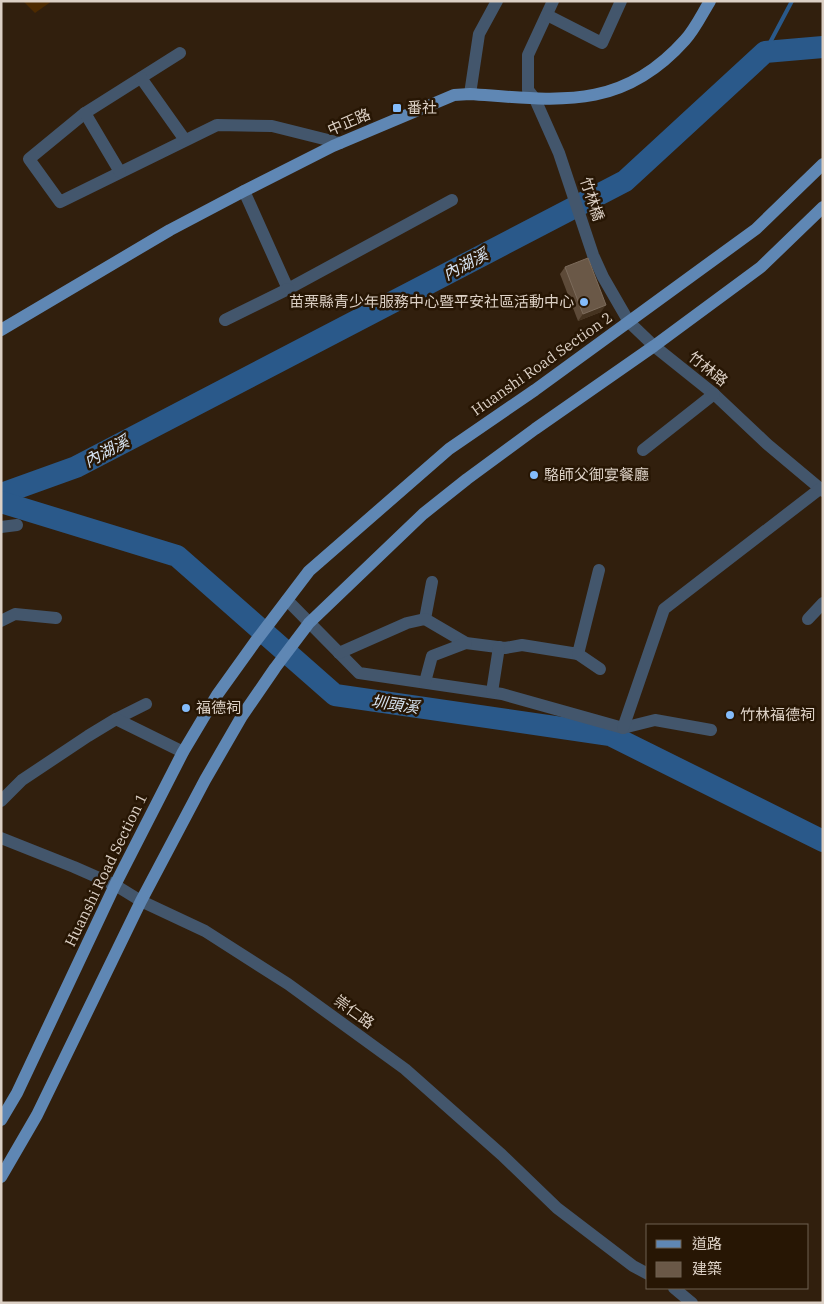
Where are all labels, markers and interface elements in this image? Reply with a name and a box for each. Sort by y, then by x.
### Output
place label: 番社 [407,98,437,117]
marker: 番社 [391,102,403,114]
street label: 中正路 [324,104,373,139]
street label: 竹林橋 [576,175,608,223]
water label: 內湖溪 [439,243,493,284]
place label: 苗栗縣青少年服務中心暨平安社區活動中心 [289,292,574,311]
marker: 苗栗縣青少年服務中心暨平安社區活動中心 [578,296,590,308]
street label: Huanshi Road Section 2 [467,308,616,420]
street label: 竹林路 [685,347,732,390]
water label: 內湖溪 [80,430,134,471]
place label: 駱師父御宴餐廳 [544,465,649,484]
marker: 駱師父御宴餐廳 [528,469,540,481]
water label: 圳頭溪 [370,691,422,718]
place label: 福德祠 [196,698,241,717]
marker: 福德祠 [180,702,192,714]
place label: 竹林福德祠 [740,705,815,724]
marker: 竹林福德祠 [724,709,736,721]
street label: Huanshi Road Section 1 [60,790,151,950]
street label: 崇仁路 [331,991,378,1033]
legend [646,1224,809,1289]
text: 道路 [692,1234,722,1253]
text: 建築 [692,1259,722,1278]

